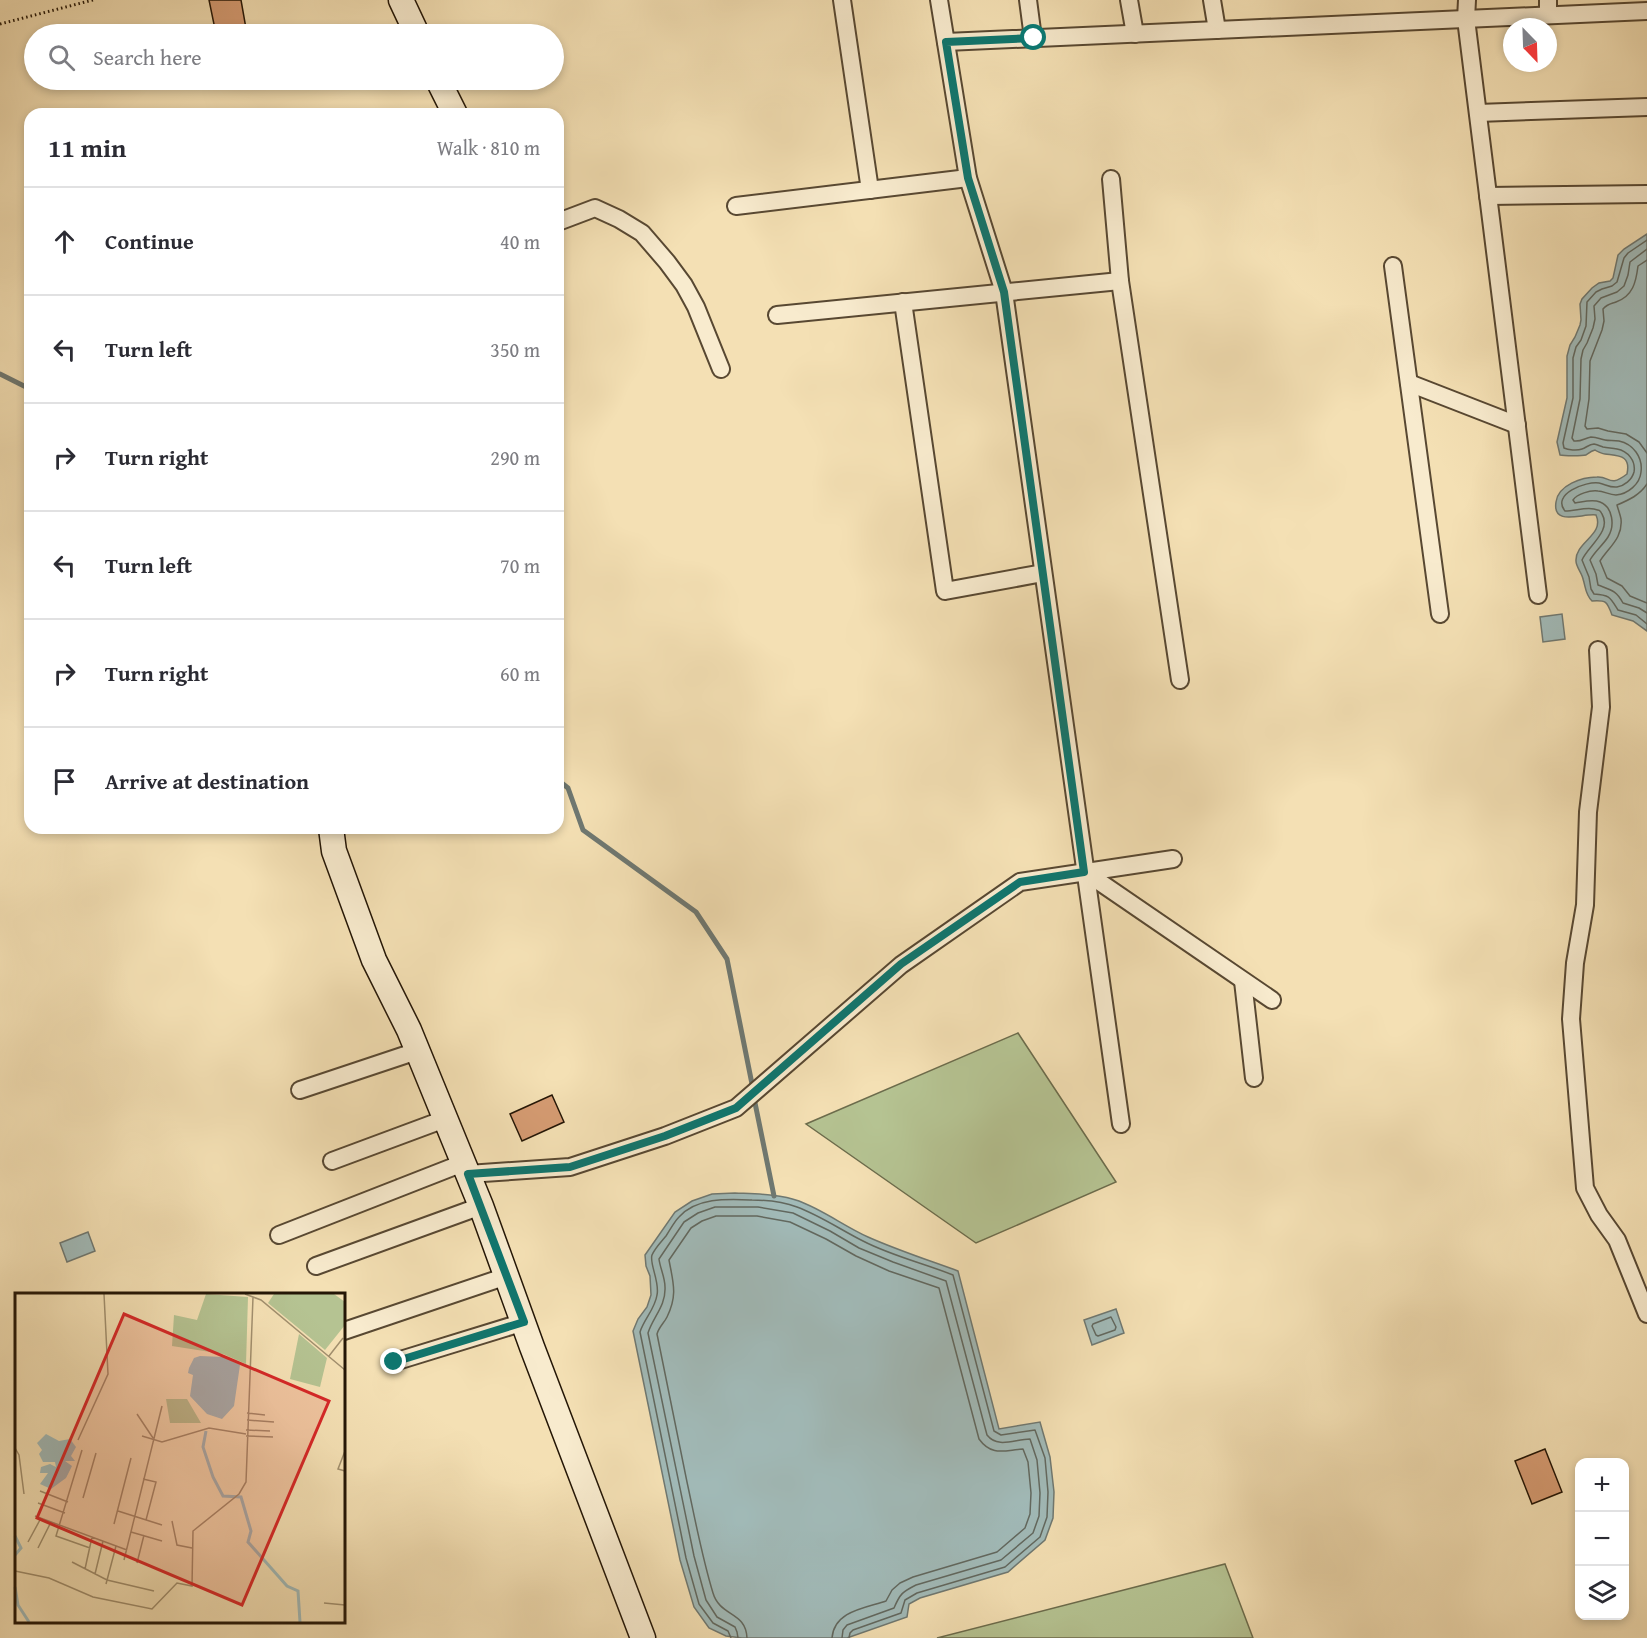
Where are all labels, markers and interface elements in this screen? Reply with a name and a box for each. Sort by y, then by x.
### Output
north arrow [1503,18,1557,72]
search box [24,24,564,90]
route start [1020,24,1046,50]
icon: search [45,41,78,74]
text: Search here [93,41,202,73]
text: 11 min [48,128,126,167]
text: Walk · 810 m [437,133,540,162]
icon: ahead [48,225,81,258]
text: Continue [105,225,194,257]
text: 40 m [500,227,540,256]
icon: left [48,333,81,366]
text: Turn left [105,333,192,365]
text: 350 m [490,335,540,364]
icon: right [48,441,81,474]
text: Turn right [105,441,208,473]
text: 290 m [490,443,540,472]
icon: left [48,549,81,582]
text: Turn left [105,549,192,581]
text: 70 m [500,551,540,580]
icon: right [48,657,81,690]
text: Turn right [105,657,208,689]
text: 60 m [500,659,540,688]
icon: arrive [48,765,81,798]
text: Arrive at destination [105,765,309,797]
inset map [15,1293,345,1623]
route end [380,1348,406,1374]
map controls [1575,1458,1629,1620]
button: + [1575,1458,1629,1512]
button: − [1575,1512,1629,1566]
button: layers [1575,1566,1629,1620]

